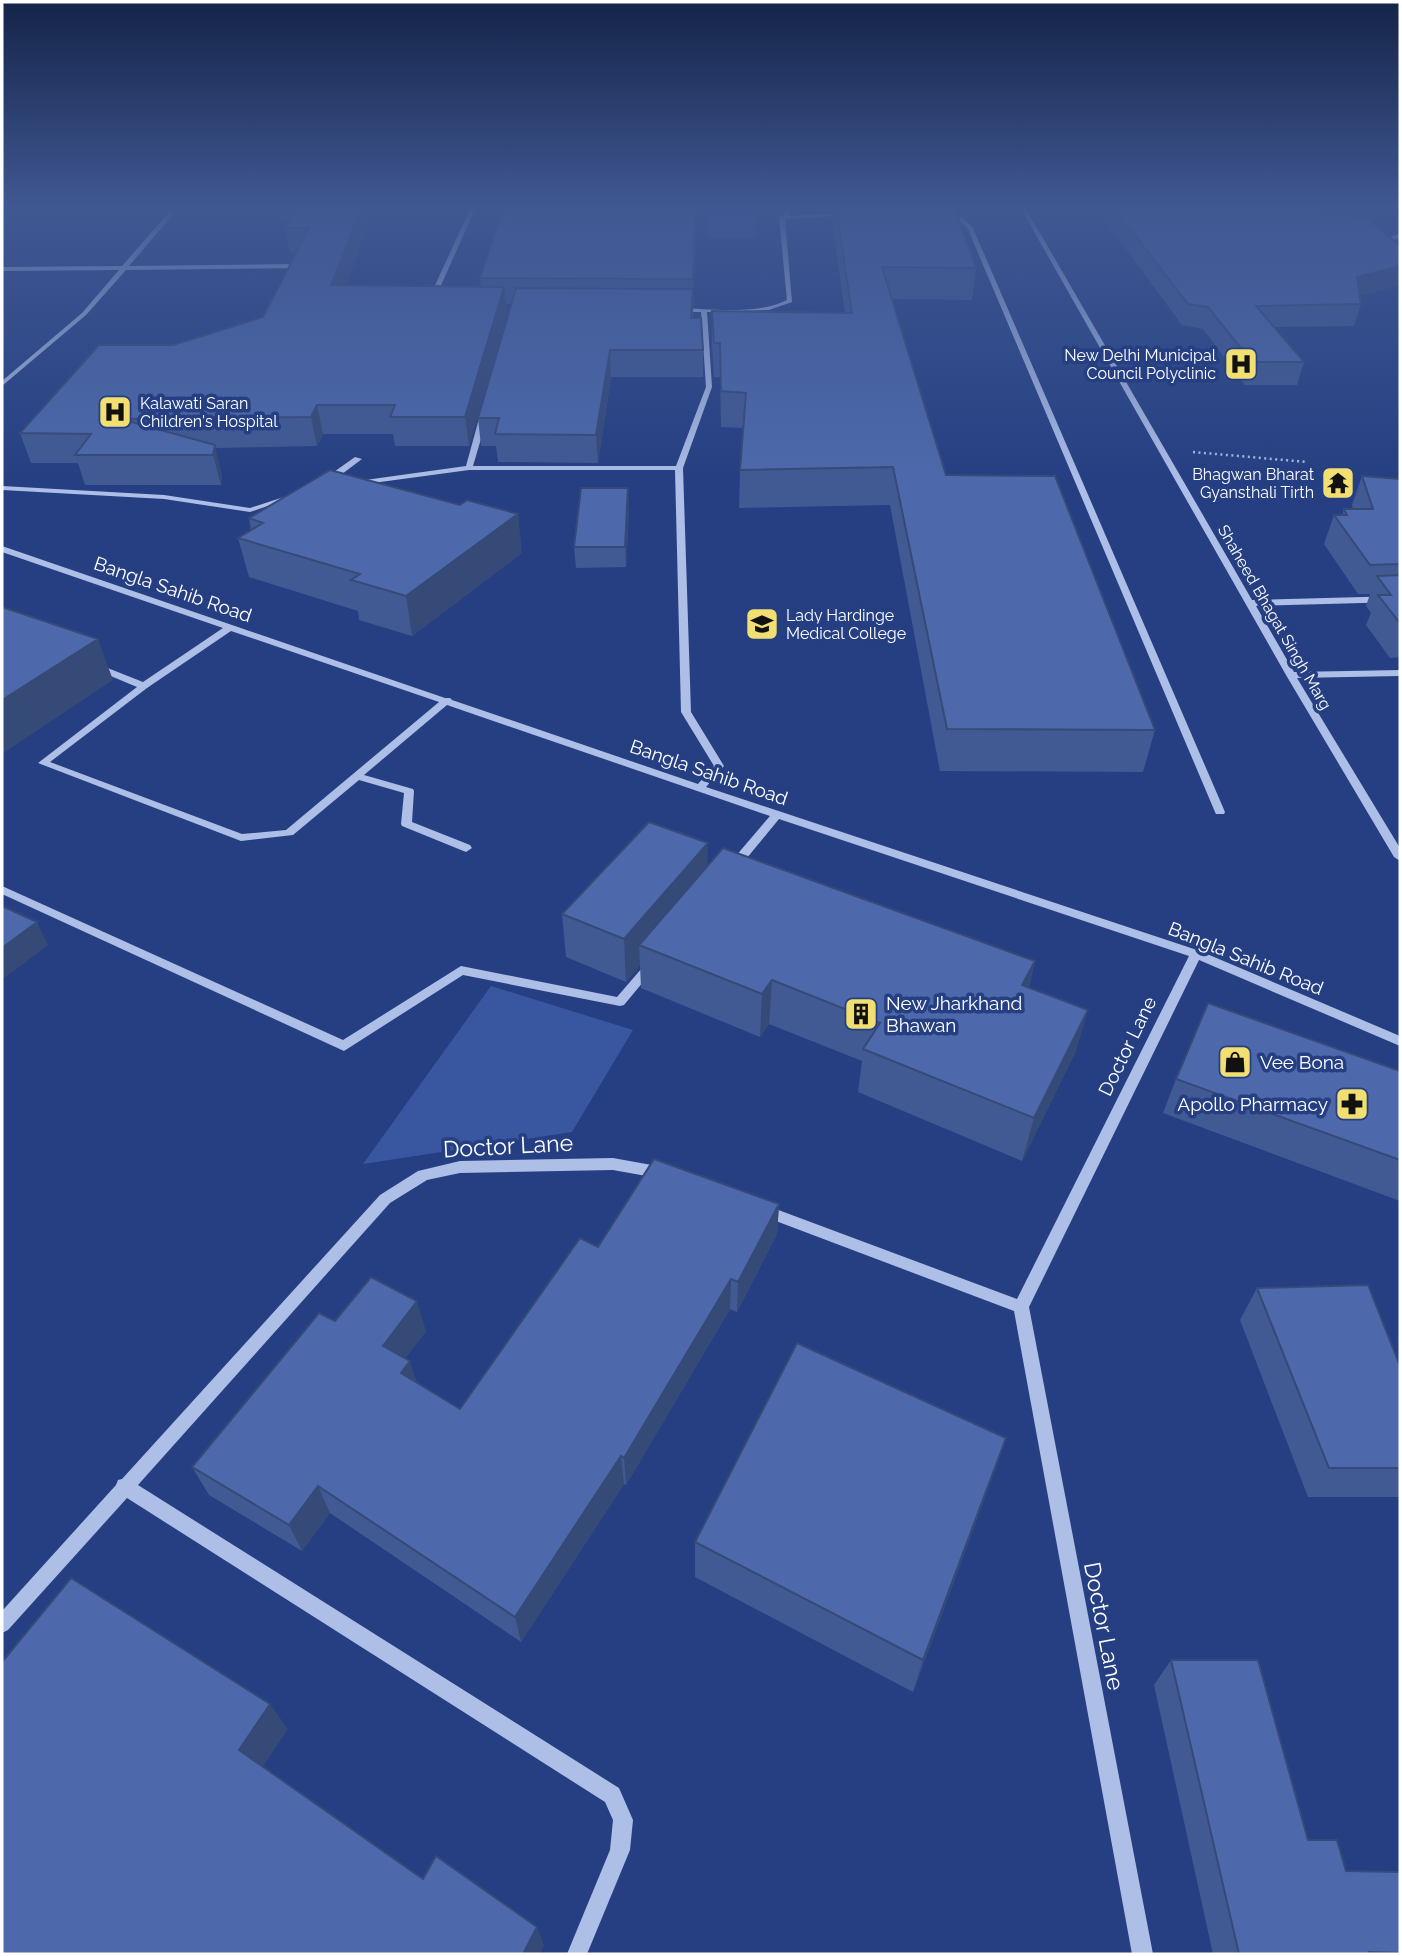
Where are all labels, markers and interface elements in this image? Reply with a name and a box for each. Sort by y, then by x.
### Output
hospital icon: New Delhi Municipal Council Polyclinic [1222,345,1260,383]
place label: New Delhi Municipal Council Polyclinic [1064,346,1217,383]
hospital icon: Kalawati Saran Children's Hospital [96,393,134,431]
place label: Kalawati Saran Children's Hospital [140,394,278,431]
temple icon: Bhagwan Bharat Gyansthali Tirth [1319,464,1357,502]
place label: Bhagwan Bharat Gyansthali Tirth [1192,465,1315,502]
street label: Shaheed Bhagat Singh Marg [1214,521,1335,713]
street label: Bangla Sahib Road [91,552,255,626]
school or university icon: Lady Hardinge Medical College [743,605,781,643]
place label: Lady Hardinge Medical College [786,606,906,643]
street label: Bangla Sahib Road [627,735,791,809]
street label: Bangla Sahib Road [1165,917,1327,999]
place label: New Jharkhand Bhawan [886,992,1022,1036]
street label: Doctor Lane [1094,993,1160,1099]
building icon: New Jharkhand Bhawan [842,995,880,1033]
shop icon: Vee Bona [1216,1043,1254,1081]
place label: Vee Bona [1260,1051,1344,1073]
pharmacy icon: Apollo Pharmacy [1333,1085,1371,1123]
place label: Apollo Pharmacy [1177,1093,1328,1115]
street label: Doctor Lane [442,1129,574,1162]
street label: Doctor Lane [1079,1559,1130,1692]

